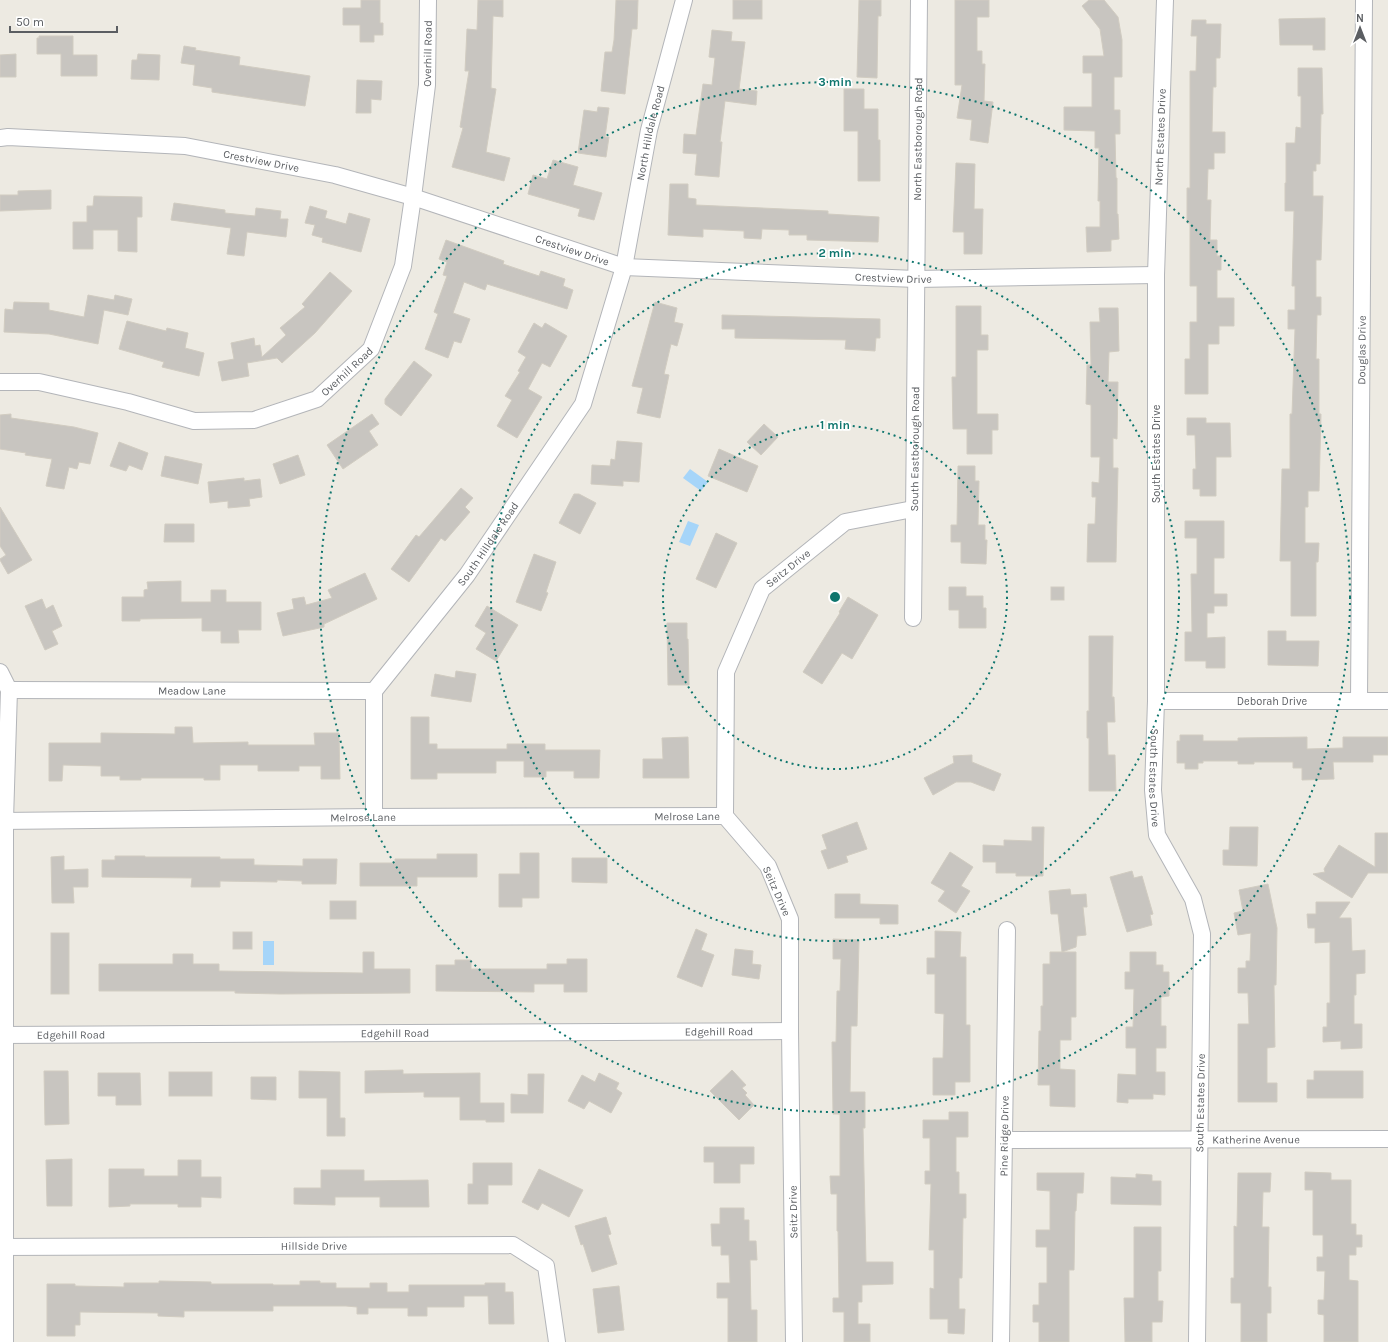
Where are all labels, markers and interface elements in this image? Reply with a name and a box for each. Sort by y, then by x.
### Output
scale bar [10,8,117,34]
north arrow [1340,8,1380,48]
text: N [1356,12,1364,25]
text: 50 m [16,15,44,29]
street label: Overhill Road [421,20,435,87]
text: 3 min [818,75,852,89]
street label: North Eastborough Road [911,77,925,201]
street label: North Hilldale Road [634,84,668,182]
street label: North Estates Drive [1152,88,1169,186]
street label: Crestview Drive [222,148,301,175]
street label: Crestview Drive [534,232,611,269]
text: 2 min [818,246,852,260]
street label: Crestview Drive [855,270,932,286]
street label: Douglas Drive [1355,315,1369,385]
street label: Overhill Road [318,344,376,399]
street label: South Eastborough Road [908,386,922,512]
street label: South Estates Drive [1150,404,1163,503]
text: 1 min [820,418,850,432]
street label: South Hilldale Road [455,500,522,589]
street label: Seitz Drive [763,547,813,590]
centre of rings [828,590,842,604]
street label: Meadow Lane [158,684,226,698]
street label: Deborah Drive [1237,695,1308,708]
street label: South Estates Drive [1146,728,1162,828]
street label: Melrose Lane [654,810,720,823]
street label: Melrose Lane [330,811,396,824]
street label: Seitz Drive [760,864,793,918]
street label: Edgehill Road [685,1025,753,1039]
street label: Edgehill Road [361,1027,429,1040]
street label: Edgehill Road [37,1028,105,1042]
street label: South Estates Drive [1193,1053,1208,1152]
street label: Pine Ridge Drive [997,1095,1012,1177]
street label: Katherine Avenue [1212,1133,1300,1146]
street label: Seitz Drive [787,1185,800,1239]
street label: Hillside Drive [281,1240,348,1253]

